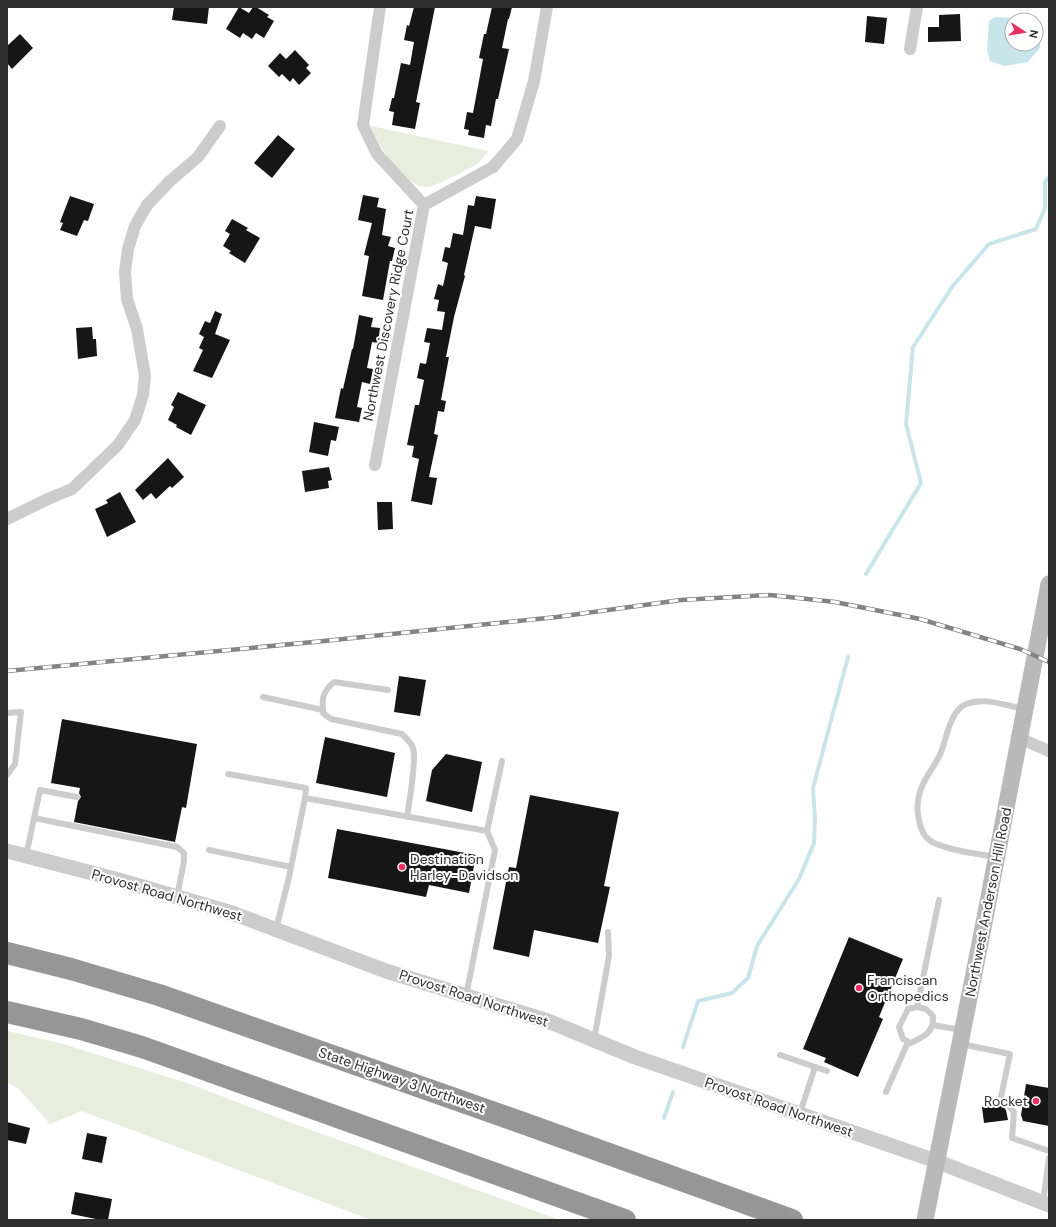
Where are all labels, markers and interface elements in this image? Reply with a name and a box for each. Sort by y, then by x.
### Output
north arrow [1004,12,1044,52]
text: N [1026,29,1041,39]
street label: Northwest Discovery Ridge Court [359,208,417,422]
street label: Northwest Anderson Hill Road [961,806,1015,998]
place label: Destination Harley-Davidson [410,850,518,884]
marker: Destination Harley-Davidson [397,862,407,872]
street label: Provost Road Northwest [90,865,244,925]
street label: Provost Road Northwest [397,965,551,1031]
place label: Franciscan Orthopedics [867,971,949,1005]
marker: Franciscan Orthopedics [854,983,864,993]
street label: State Highway 3 Northwest [316,1043,488,1117]
street label: Provost Road Northwest [702,1073,856,1141]
place label: Rocket [984,1092,1028,1110]
marker: Rocket [1031,1096,1041,1106]

